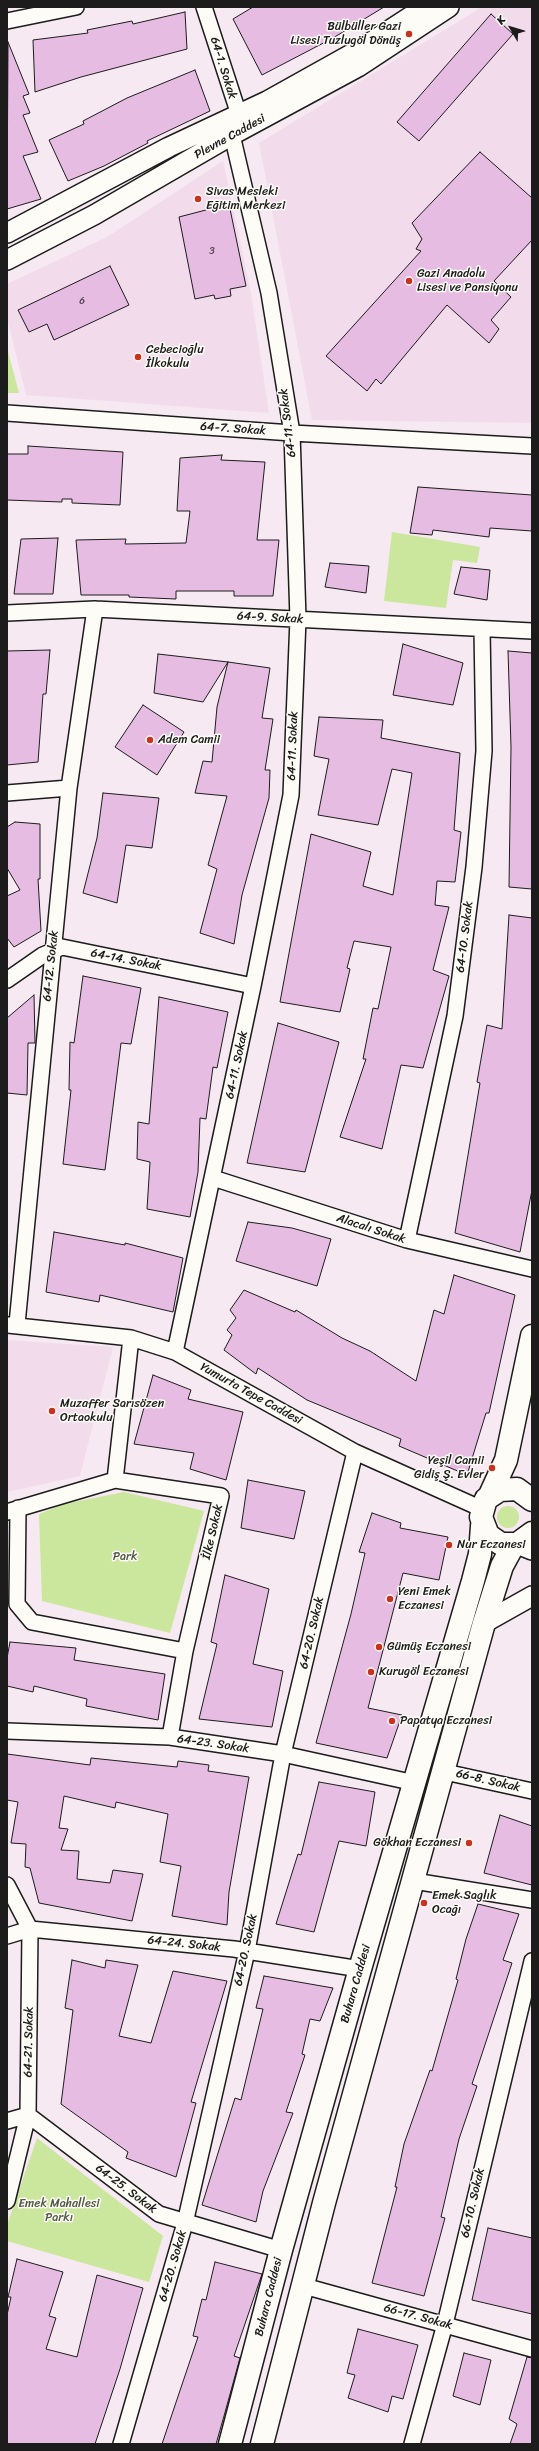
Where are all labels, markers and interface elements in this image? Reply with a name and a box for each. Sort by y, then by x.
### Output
north arrow [491,8,531,48]
text: K [492,12,511,29]
place label: Bülbüller Gazi Lisesi Tuzlugöl Dönüş [291,20,401,48]
marker: Bülbüller Gazi Lisesi Tuzlugöl Dönüş [404,29,414,39]
street label: 64-1. Sokak [207,35,239,101]
street label: Plevne Caddesi [192,112,268,162]
place label: Sivas Mesleki Eğitim Merkezi [206,185,285,213]
marker: Sivas Mesleki Eğitim Merkezi [193,194,203,204]
house number: 3 [209,245,215,257]
place label: Gazi Anadolu Lisesi ve Pansiyonu [417,267,518,295]
marker: Gazi Anadolu Lisesi ve Pansiyonu [404,276,414,286]
house number: 6 [79,295,85,307]
place label: Cebecioğlu İlkokulu [146,343,204,371]
marker: Cebecioğlu İlkokulu [133,352,143,362]
street label: 64-11. Sokak [277,388,299,458]
street label: 64-7. Sokak [200,420,266,438]
street label: 64-9. Sokak [236,609,304,627]
street label: 64-11. Sokak [285,711,301,781]
place label: Adem Camii [158,733,220,747]
marker: Adem Camii [145,735,155,745]
street label: 64-10. Sokak [453,901,477,973]
street label: 64-12. Sokak [40,930,62,1002]
street label: 64-14. Sokak [89,946,163,974]
street label: 64-11. Sokak [223,1030,251,1100]
street label: Alacalı Sokak [335,1211,407,1247]
street label: Yumurta Tepe Caddesi [198,1360,304,1428]
place label: Muzaffer Sarısözen Ortaokulu [60,1397,164,1425]
marker: Muzaffer Sarısözen Ortaokulu [47,1406,57,1416]
place label: Yeşil Camii Gidiş Ş. Evler [414,1454,484,1482]
marker: Yeşil Camii Gidiş Ş. Evler [487,1463,497,1473]
street label: İlke Sokak [200,1503,226,1561]
place label: Nur Eczanesi [457,1538,526,1552]
marker: Nur Eczanesi [444,1540,454,1550]
park label: Park [113,1550,137,1564]
place label: Yeni Emek Eczanesi [398,1585,451,1613]
marker: Yeni Emek Eczanesi [385,1594,395,1604]
street label: 64-20. Sokak [297,1596,327,1670]
place label: Gümüş Eczanesi [387,1640,471,1654]
marker: Gümüş Eczanesi [374,1642,384,1652]
place label: Kurugöl Eczanesi [379,1665,469,1679]
marker: Kurugöl Eczanesi [366,1667,376,1677]
place label: Papatya Eczanesi [400,1714,492,1728]
marker: Papatya Eczanesi [387,1716,397,1726]
street label: 64-23. Sokak [176,1732,250,1756]
street label: 66-8. Sokak [454,1767,522,1795]
place label: Gökhan Eczanesi [373,1836,461,1850]
marker: Gökhan Eczanesi [464,1838,474,1848]
place label: Emek Saglık Ocağı [432,1889,496,1917]
marker: Emek Saglık Ocağı [419,1898,429,1908]
street label: 64-20. Sokak [231,1913,261,1987]
street label: 64-24. Sokak [147,1933,221,1955]
street label: Buhara Caddesi [338,1943,374,2025]
street label: 64-21. Sokak [21,2006,37,2078]
street label: 64-25. Sokak [92,2161,160,2217]
street label: 66-10. Sokak [458,2167,488,2239]
park label: Emek Mahallesi Parkı [18,2197,100,2225]
street label: 64-20. Sokak [156,2229,190,2303]
street label: Buhara Caddesi [252,2256,286,2338]
street label: 66-17. Sokak [382,2301,454,2333]

